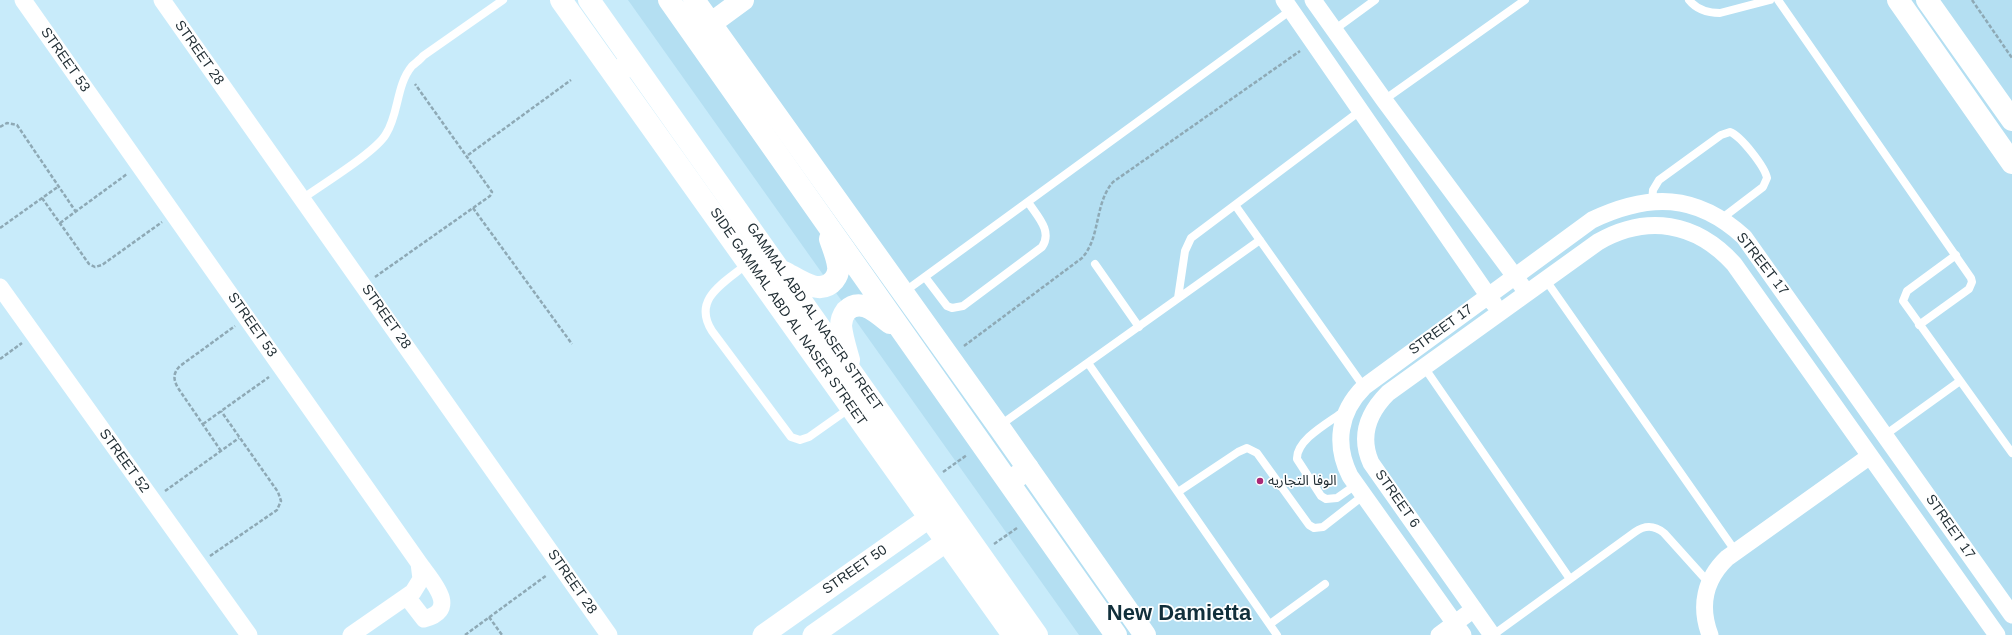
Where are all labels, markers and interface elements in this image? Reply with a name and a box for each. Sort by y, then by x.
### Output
street label: STREET 28 [171,18,227,88]
street label: STREET 53 [37,25,93,95]
street label: SIDE GAMMAL ABD AL NASER STREET [706,205,870,429]
street label: GAMMAL ABD AL NASER STREET [742,220,886,414]
street label: STREET 17 [1732,229,1792,299]
street label: STREET 28 [358,282,414,352]
street label: STREET 53 [224,290,280,360]
street label: STREET 17 [1406,301,1476,359]
street label: STREET 52 [95,426,153,496]
street label: STREET 6 [1371,467,1423,531]
place label: الوفا التجاريه [1268,473,1337,489]
marker: الوفا التجاريه [1255,476,1265,486]
street label: STREET 17 [1922,492,1978,562]
street label: STREET 50 [820,542,890,598]
street label: STREET 28 [544,547,600,617]
district label: New Damietta [1107,601,1251,627]

